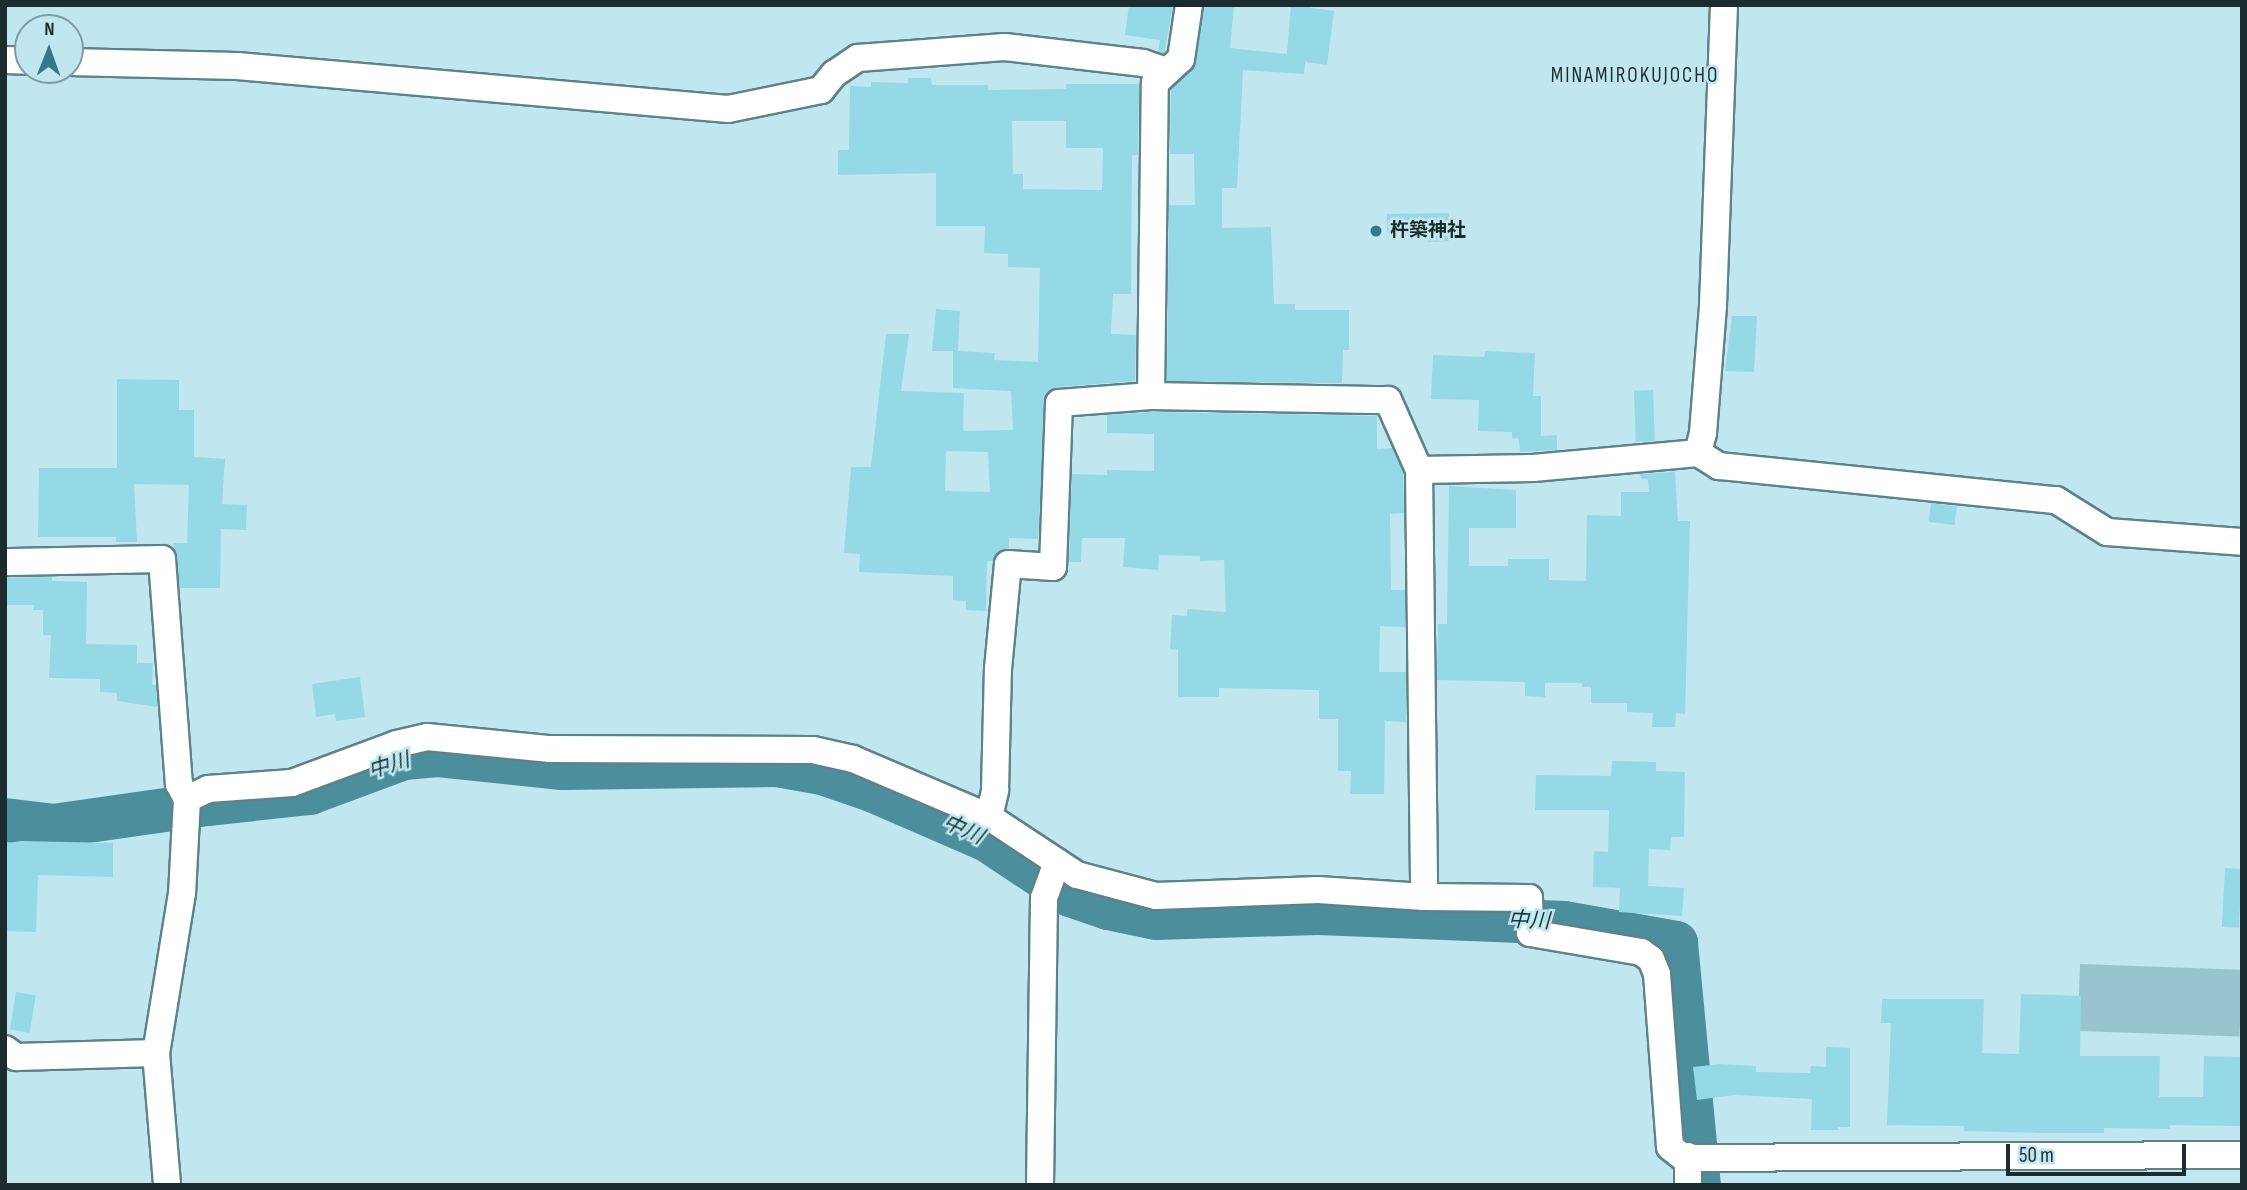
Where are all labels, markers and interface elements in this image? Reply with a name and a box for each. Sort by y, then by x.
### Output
north arrow [14,14,84,84]
text: N [44,18,55,41]
district label: MINAMIROKUJOCHO [1553,63,1717,89]
place label: 杵築神社 [1390,220,1466,242]
marker: 杵築神社 [1368,223,1384,239]
water label: 中川 [365,748,413,784]
water label: 中川 [939,810,987,850]
water label: 中川 [1508,908,1550,934]
scale bar [2009,1130,2189,1174]
text: 50 m [2019,1143,2054,1168]

